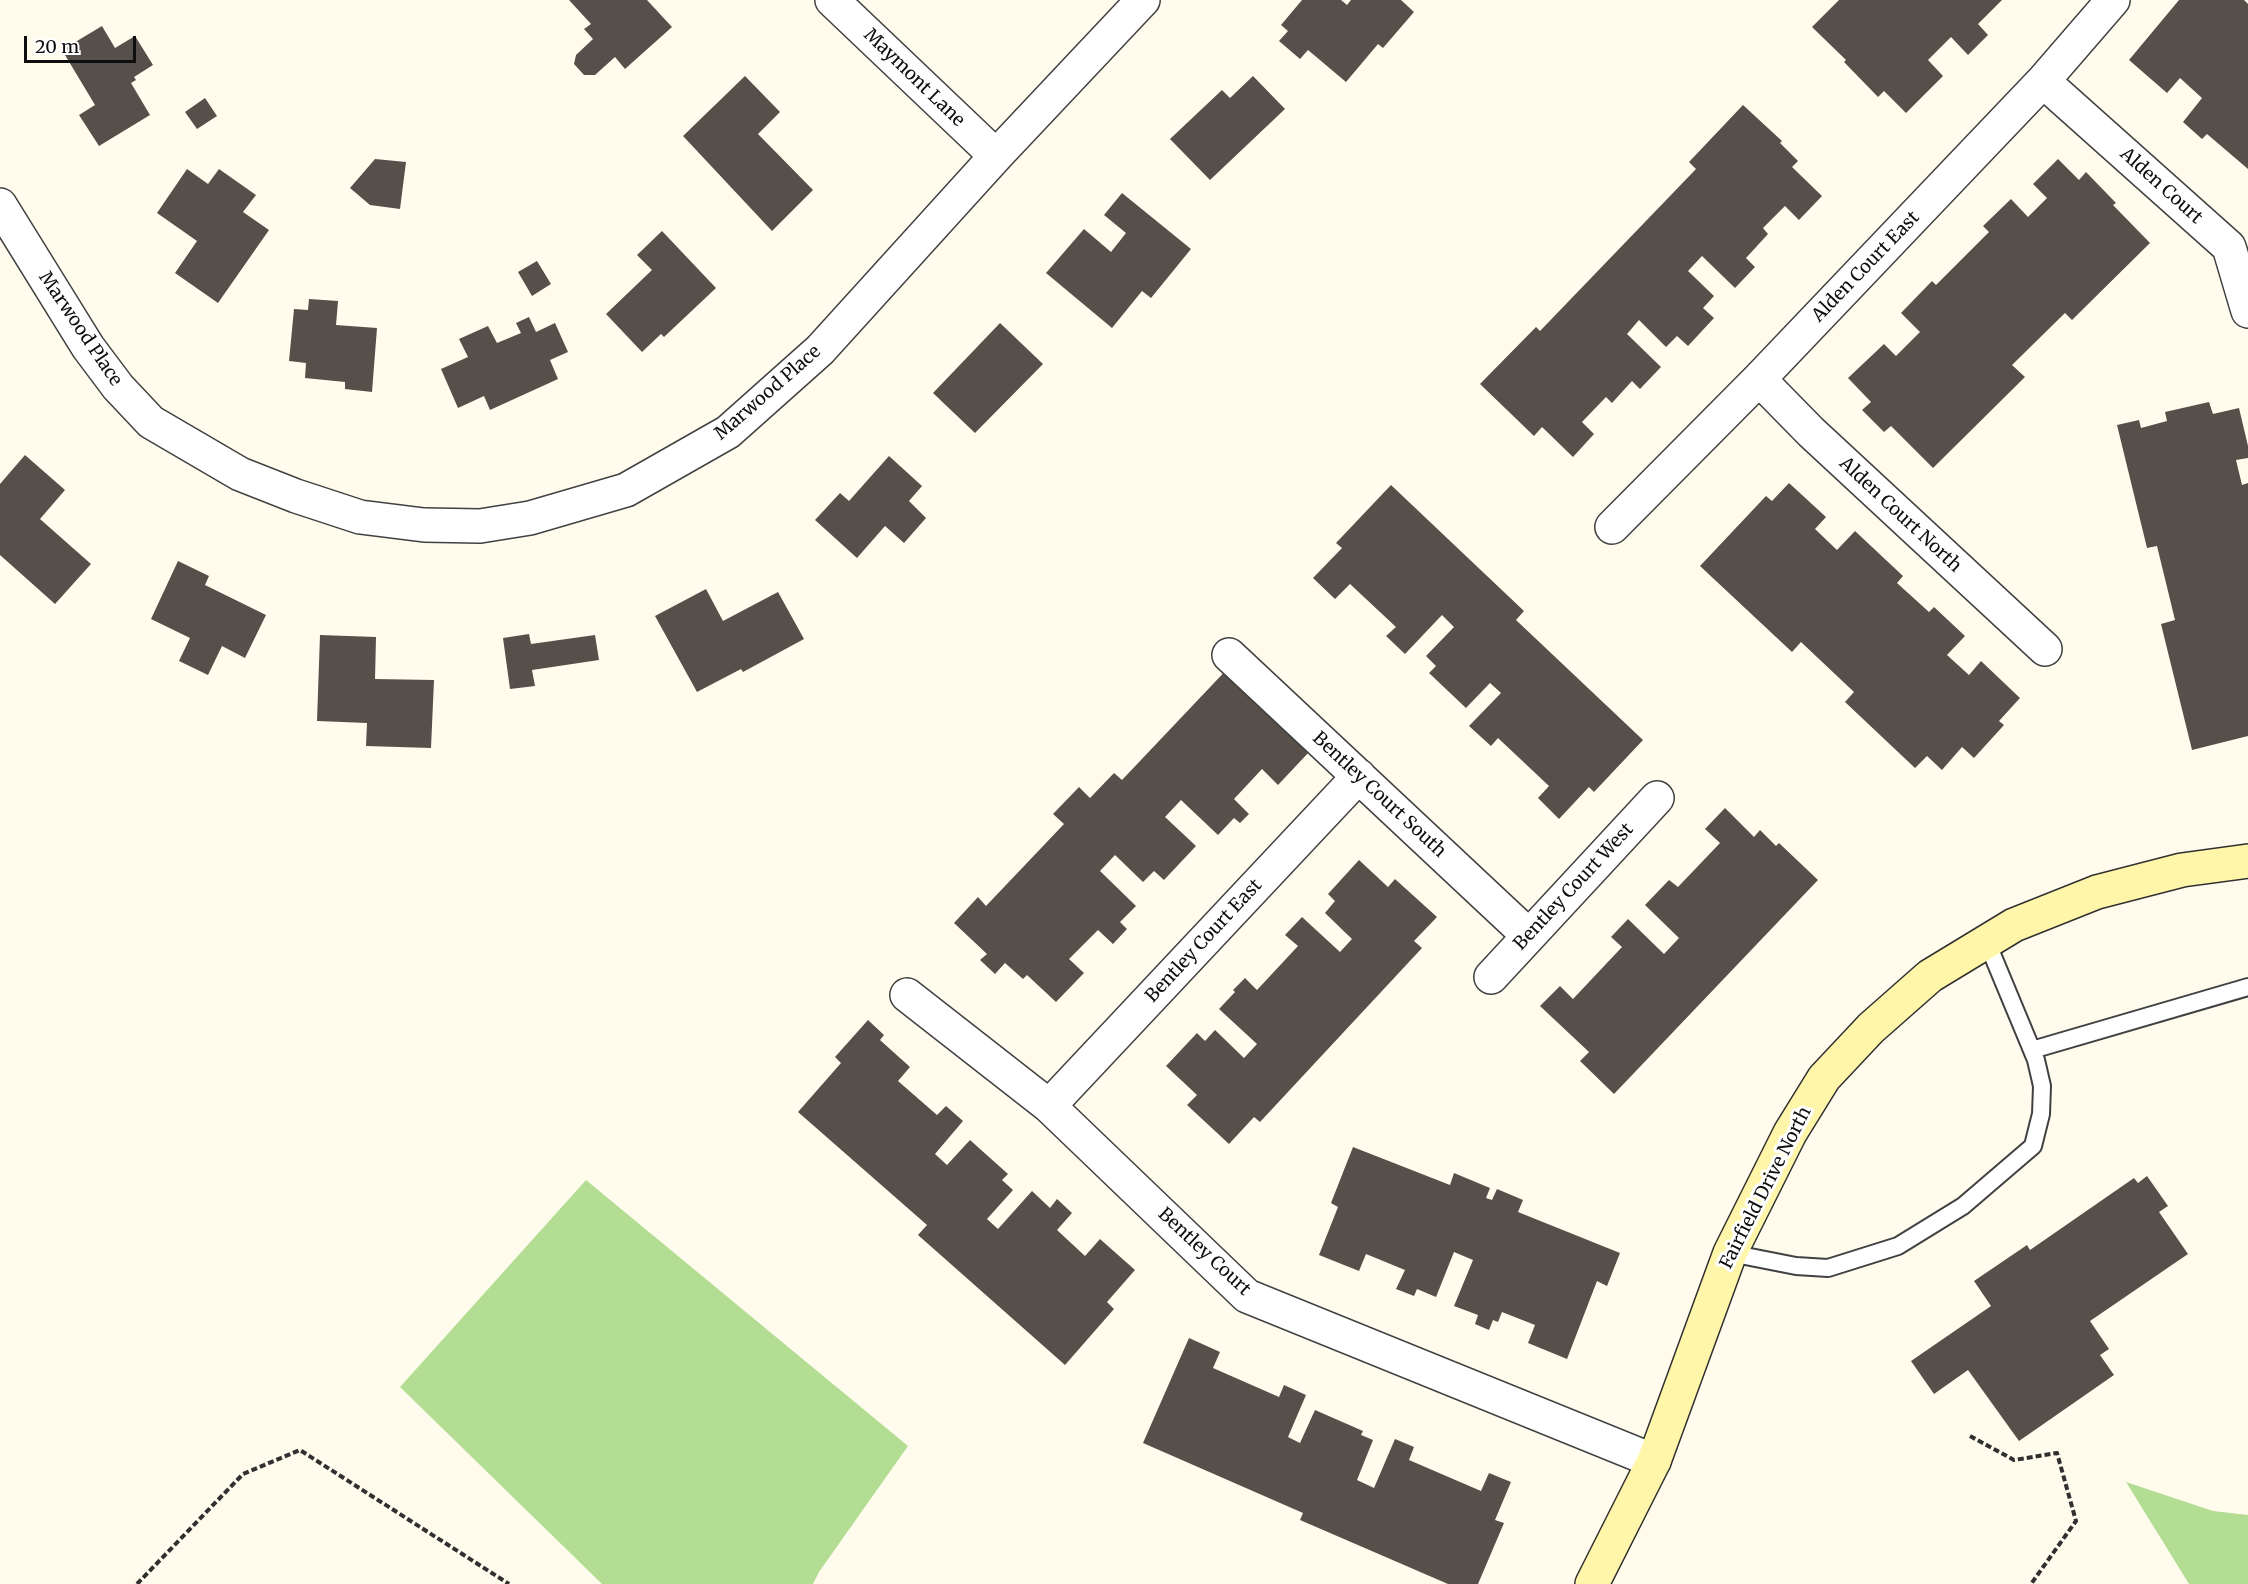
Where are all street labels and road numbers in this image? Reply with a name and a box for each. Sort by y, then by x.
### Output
street label: Maymont Lane [859,25,969,131]
street label: Alden Court [2115,143,2207,229]
street label: Alden Court East [1808,207,1924,327]
street label: Marwood Place [34,268,126,390]
street label: Marwood Place [711,341,825,445]
street label: Alden Court North [1835,453,1965,577]
street label: Bentley Court South [1308,728,1450,862]
street label: Bentley Court West [1510,819,1638,955]
street label: Bentley Court East [1141,875,1267,1007]
street label: Fairfield Drive North [1716,1103,1816,1273]
street label: Bentley Court [1153,1204,1255,1300]

